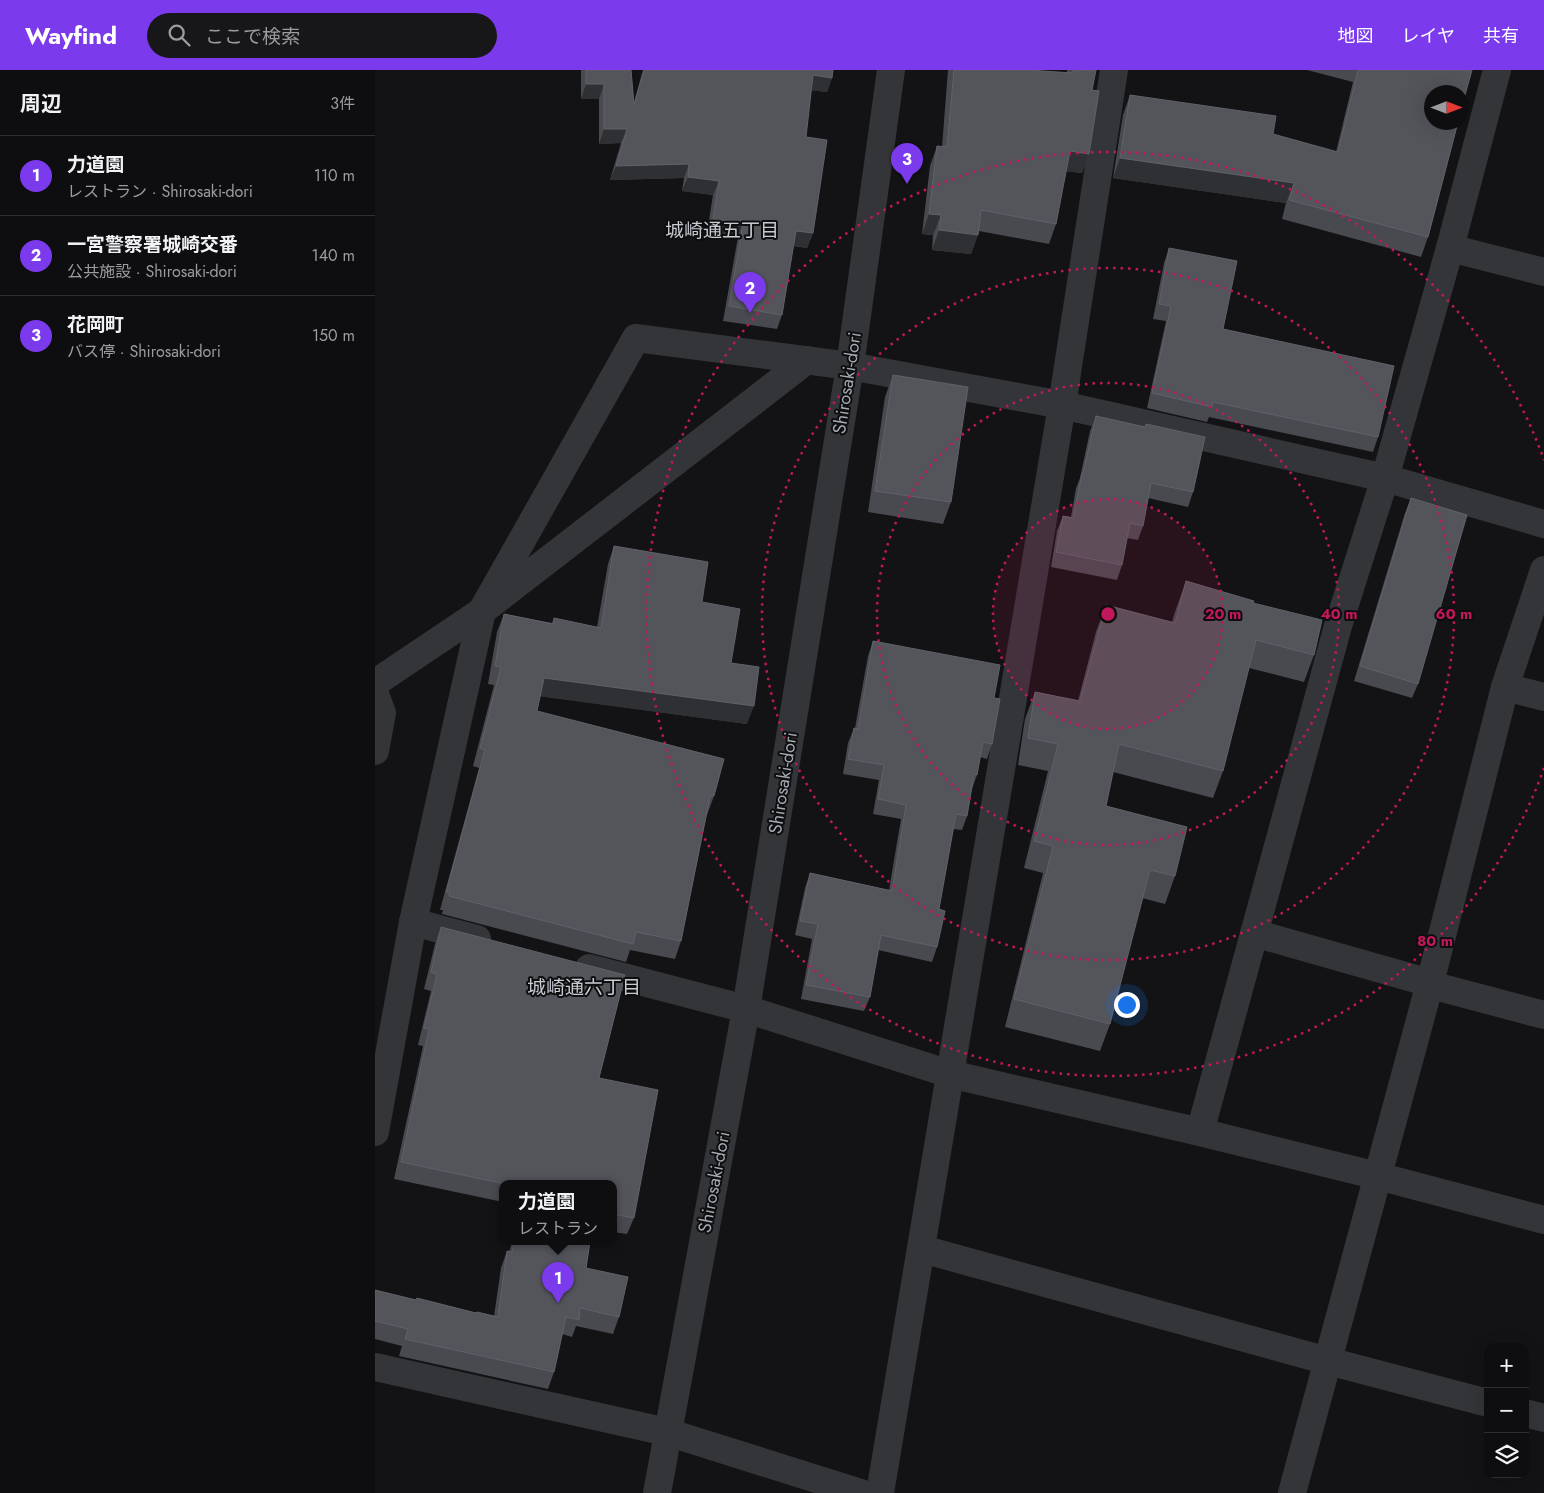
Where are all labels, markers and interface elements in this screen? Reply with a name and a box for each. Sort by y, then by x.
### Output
search box [147,13,497,58]
text: Wayfind [25,18,117,53]
icon: search [165,21,193,49]
text: ここで検索 [205,23,300,50]
text: 地図 [1338,23,1374,49]
text: レイヤ [1402,23,1455,49]
text: 共有 [1483,23,1519,49]
north arrow [1424,85,1469,130]
text: 周辺 [20,89,62,119]
text: 3件 [330,92,355,115]
pin: 3 [891,143,923,184]
text: 力道園 [67,151,124,178]
text: 1 [32,164,40,187]
text: 110 m [314,164,355,187]
text: レストラン · Shirosaki-dori [67,180,253,203]
district label: 城崎通五丁目 [665,217,779,244]
text: 一宮警察署城崎交番 [67,231,238,258]
text: 2 [31,244,41,267]
text: 140 m [312,244,355,267]
text: 公共施設 · Shirosaki-dori [67,260,237,283]
pin: 2 [734,272,766,313]
text: 花岡町 [67,311,124,338]
text: 3 [31,324,41,347]
text: 150 m [312,324,355,347]
street label: Shirosaki-dori [826,330,868,436]
text: バス停 · Shirosaki-dori [67,340,221,363]
text: 20 m [1205,603,1241,625]
text: 40 m [1320,603,1358,625]
text: 60 m [1436,603,1472,625]
centre of rings [1099,605,1117,623]
street label: Shirosaki-dori [762,730,804,836]
text: 80 m [1417,930,1453,952]
district label: 城崎通六丁目 [527,974,641,1001]
your location [1114,992,1140,1018]
street label: Shirosaki-dori [691,1129,737,1235]
popup [499,1180,617,1245]
text: 力道園 [518,1188,575,1215]
text: レストラン [518,1217,598,1240]
pin: 1 [542,1262,574,1303]
map controls [1484,1343,1529,1478]
button: + [1484,1343,1529,1388]
button: − [1484,1388,1529,1433]
button: layers [1484,1433,1529,1478]

